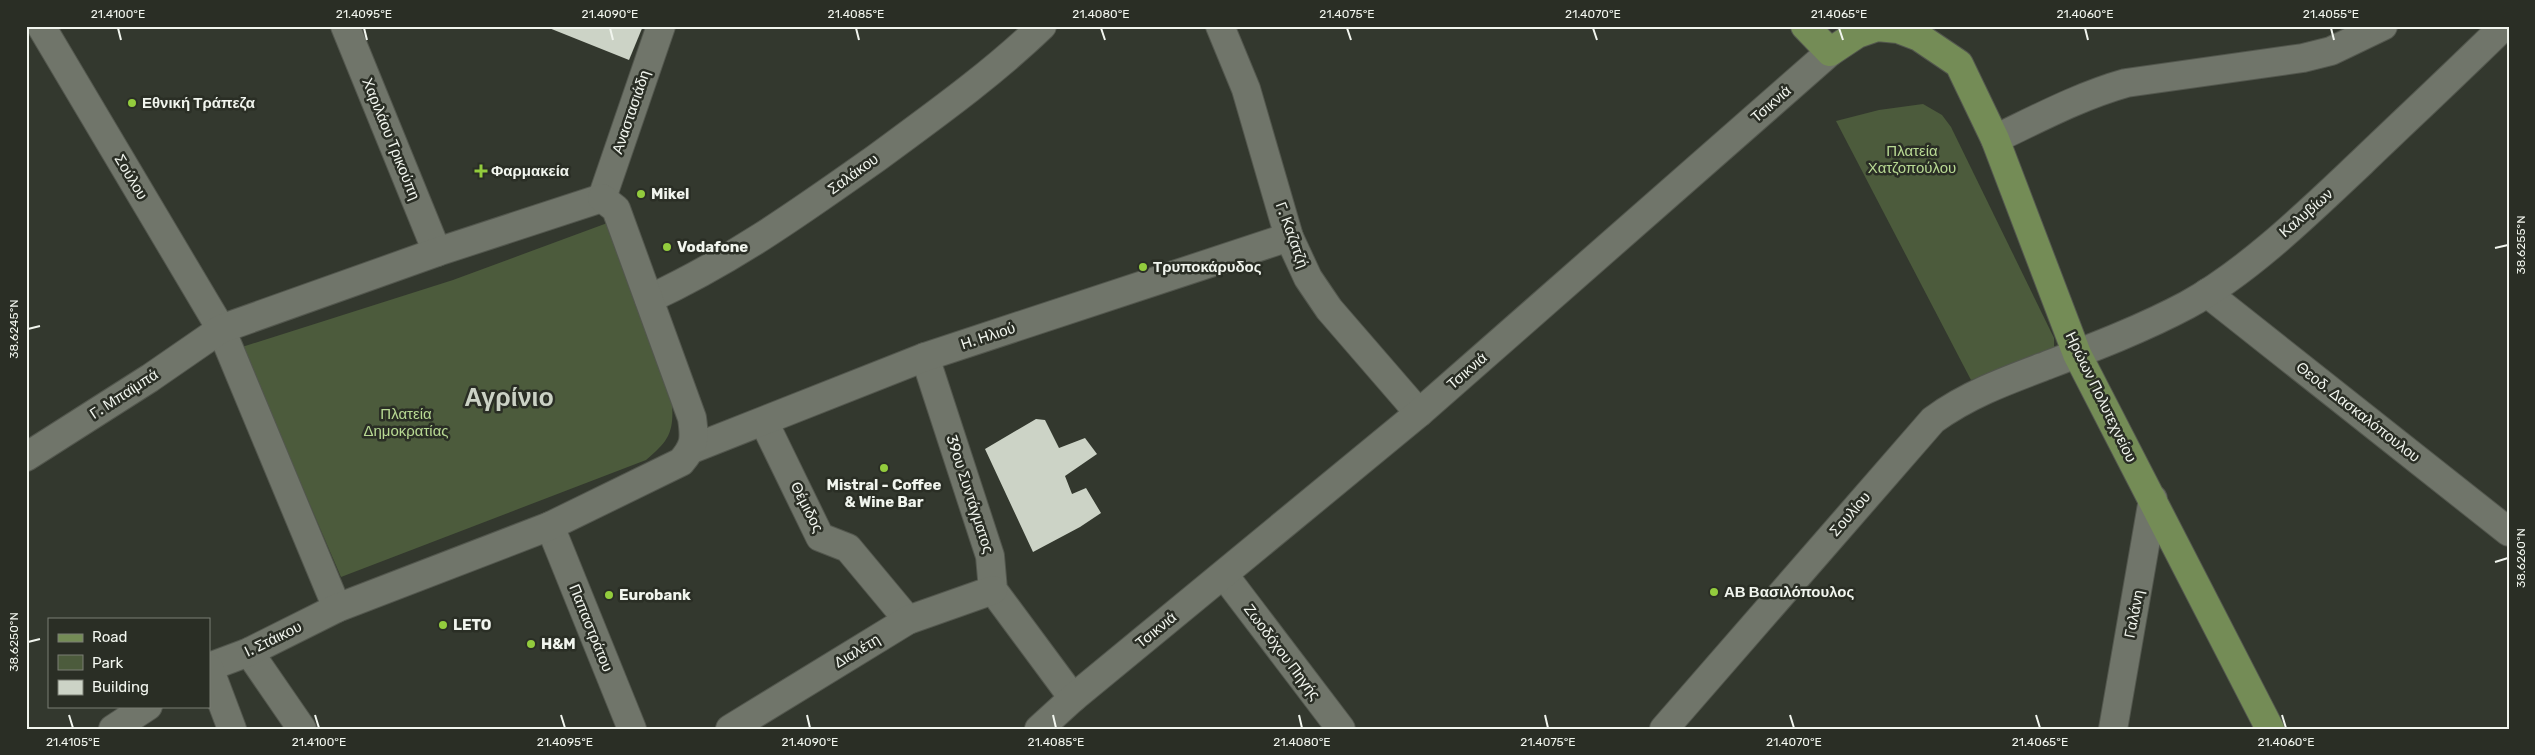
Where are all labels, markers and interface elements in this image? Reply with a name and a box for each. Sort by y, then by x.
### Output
text: 21.4100°E [91,7,145,21]
text: 21.4095°E [336,7,392,21]
text: 21.4090°E [582,7,638,21]
text: 21.4085°E [828,7,884,21]
text: 21.4080°E [1072,7,1130,21]
text: 21.4075°E [1319,7,1375,21]
text: 21.4070°E [1565,7,1621,21]
text: 21.4065°E [1811,7,1867,21]
text: 21.4060°E [2057,7,2113,21]
text: 21.4055°E [2303,7,2359,21]
street label: Αναστασιάδη [608,68,654,156]
street label: Χαριλάου Τρικούπη [358,75,424,203]
street label: Τσικνιά [1747,82,1795,126]
place label: Εθνική Τράπεζα [142,94,256,112]
marker: Εθνική Τράπεζα [126,97,138,109]
park label: Πλατεία Χατζοπούλου [1868,142,1956,177]
street label: Σαλάκου [824,150,882,198]
street label: Σούλου [111,151,151,203]
place label: Φαρμακεία [491,162,570,180]
marker: Φαρμακεία [475,165,487,177]
place label: Mikel [651,185,689,203]
street label: Καλυβίων [2276,185,2336,241]
marker: Mikel [635,188,647,200]
street label: Γ. Καζατζή [1272,200,1312,270]
text: 38.6255°N [2514,215,2528,275]
place label: Vodafone [677,238,748,256]
marker: Vodafone [661,241,673,253]
place label: Τρυποκάρυδος [1153,258,1262,276]
marker: Τρυποκάρυδος [1137,261,1149,273]
text: 38.6245°N [7,299,21,359]
street label: Η. Ηλιού [958,319,1018,353]
street label: Ηρώων Πολυτεχνείου [2062,329,2140,465]
street label: Τσικνιά [1443,349,1491,393]
street label: Θεοδ. Δασκαλόπουλου [2292,358,2424,466]
street label: Γ. Μπαϊμπά [86,365,162,423]
district label: Αγρίνιο [464,383,554,412]
park label: Πλατεία Δημοκρατίας [363,405,449,440]
street label: 39ου Συντάγματος [942,432,998,556]
marker: Mistral - Coffee & Wine Bar [878,462,890,474]
place label: Mistral - Coffee & Wine Bar [827,476,941,511]
street label: Θέμιδος [787,479,827,535]
street label: Σουλίου [1826,488,1874,540]
text: 38.6260°N [2514,528,2528,588]
street label: Παπαστράτου [565,582,617,674]
place label: ΑΒ Βασιλόπουλος [1724,583,1855,601]
place label: Eurobank [619,586,691,604]
marker: ΑΒ Βασιλόπουλος [1708,586,1720,598]
street label: Γαλάνη [2121,588,2147,640]
marker: Eurobank [603,589,615,601]
street label: Ζωοδόχου Πηγής [1240,600,1324,704]
street label: Τσικνιά [1132,608,1180,652]
text: 38.6250°N [7,612,21,672]
place label: LETO [453,616,492,634]
street label: Ι. Στάικου [241,617,305,661]
legend [48,618,210,708]
marker: LETO [437,619,449,631]
text: Road [92,628,128,646]
street label: Διαλέτη [831,630,883,672]
place label: H&M [541,635,576,653]
marker: H&M [525,638,537,650]
text: Park [92,654,123,672]
text: Building [92,678,149,696]
text: 21.4105°E [46,735,100,749]
text: 21.4100°E [292,735,346,749]
text: 21.4095°E [537,735,593,749]
text: 21.4090°E [782,735,838,749]
text: 21.4085°E [1028,735,1084,749]
text: 21.4080°E [1273,735,1331,749]
text: 21.4075°E [1520,735,1576,749]
text: 21.4070°E [1766,735,1822,749]
text: 21.4065°E [2012,735,2068,749]
text: 21.4060°E [2258,735,2314,749]

